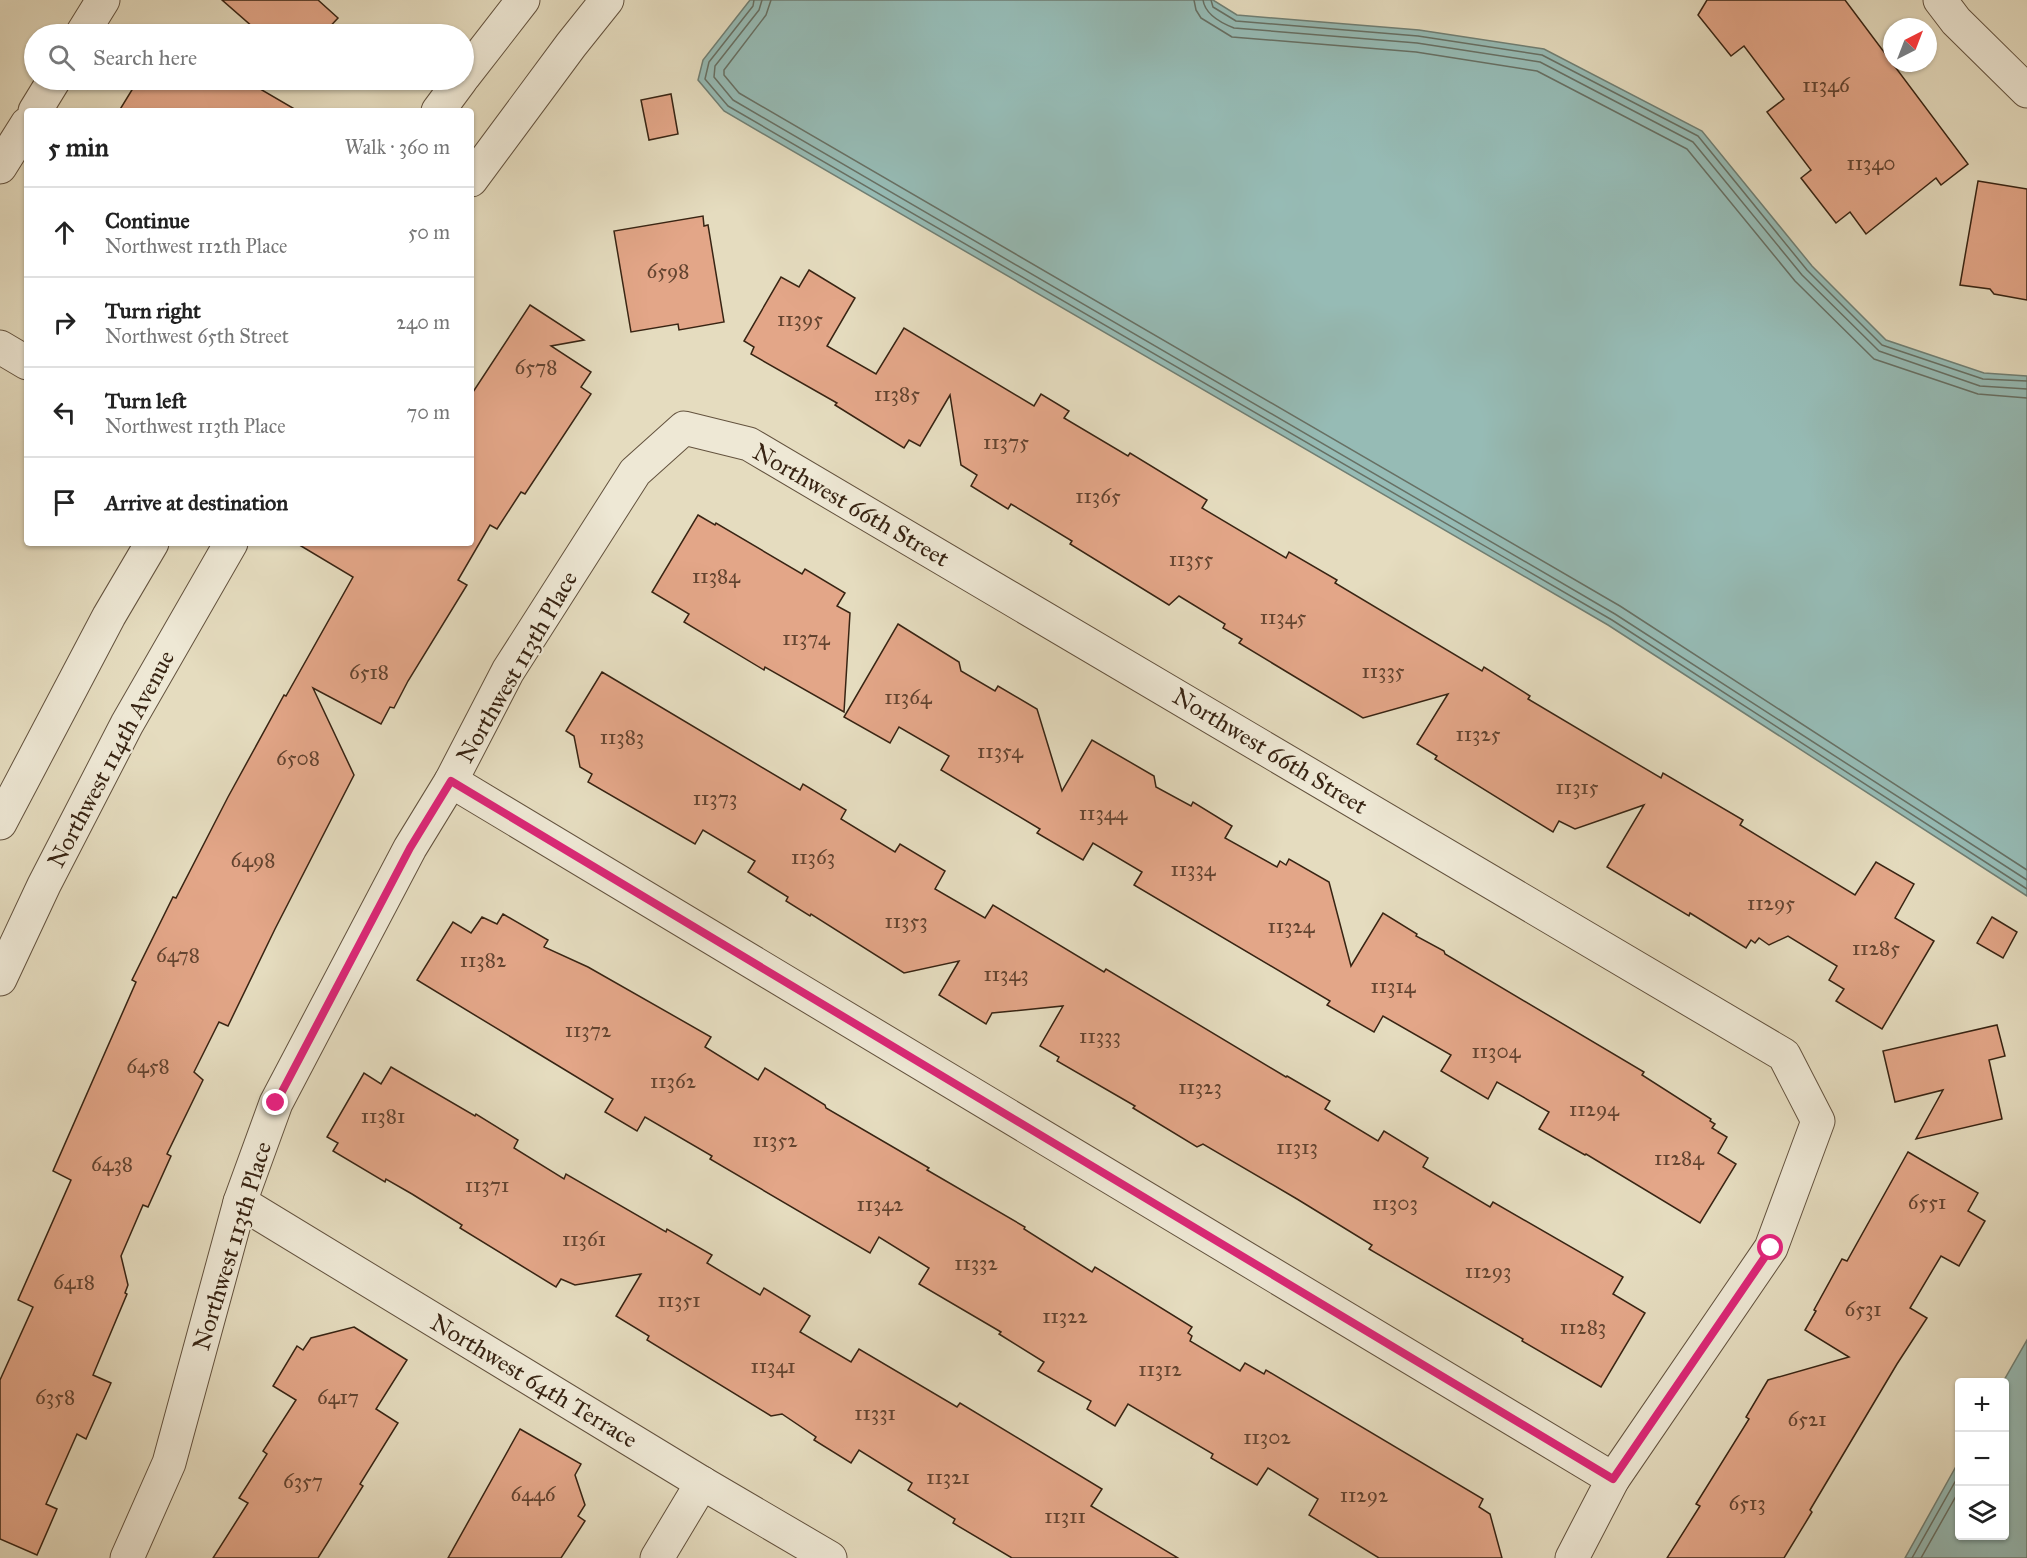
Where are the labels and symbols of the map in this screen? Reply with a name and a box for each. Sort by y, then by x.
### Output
north arrow [1883,18,1937,72]
house number: 11346 [1802,72,1851,98]
house number: 11340 [1847,150,1895,176]
house number: 6598 [647,258,689,284]
house number: 11395 [777,306,823,332]
house number: 6578 [515,354,557,380]
house number: 11385 [874,381,920,407]
house number: 11375 [983,429,1029,455]
street label: Northwest 66th Street [747,437,955,574]
house number: 11365 [1075,483,1121,509]
house number: 11355 [1169,546,1213,572]
house number: 11384 [692,563,741,589]
street label: Northwest 113th Place [450,566,584,768]
house number: 11345 [1260,604,1306,630]
house number: 11374 [782,625,831,651]
street label: Northwest 114th Avenue [41,645,181,873]
house number: 11335 [1361,658,1405,684]
house number: 6518 [349,659,389,685]
street label: Northwest 66th Street [1167,681,1373,821]
house number: 11364 [884,684,933,710]
house number: 11325 [1456,721,1501,747]
house number: 11383 [600,724,644,750]
house number: 11354 [977,738,1024,764]
house number: 6508 [276,745,320,771]
house number: 11315 [1556,774,1599,800]
house number: 11373 [693,785,737,811]
house number: 11344 [1079,800,1128,826]
house number: 11363 [791,844,835,870]
house number: 6498 [231,847,275,873]
house number: 11334 [1170,856,1217,882]
house number: 11295 [1747,890,1795,916]
house number: 11353 [884,908,928,934]
house number: 11324 [1267,913,1316,939]
house number: 11285 [1852,935,1900,961]
house number: 6478 [156,942,200,968]
house number: 11382 [460,947,507,973]
house number: 11343 [983,961,1029,987]
house number: 11314 [1371,973,1417,999]
house number: 11372 [565,1017,612,1043]
house number: 11333 [1079,1023,1121,1049]
house number: 11304 [1472,1038,1522,1064]
house number: 6458 [126,1053,170,1079]
house number: 11362 [650,1068,697,1094]
house number: 11323 [1178,1074,1222,1100]
route end [262,1089,288,1115]
house number: 11294 [1569,1096,1620,1122]
house number: 11381 [361,1103,405,1129]
house number: 11352 [752,1127,798,1153]
house number: 11313 [1276,1134,1318,1160]
street label: Northwest 113th Place [186,1138,278,1354]
house number: 11284 [1654,1145,1705,1171]
house number: 6438 [91,1151,133,1177]
house number: 11371 [465,1172,509,1198]
house number: 6551 [1908,1189,1946,1215]
house number: 11303 [1372,1190,1418,1216]
house number: 11342 [856,1191,904,1217]
house number: 11361 [562,1226,606,1252]
route start [1757,1234,1783,1260]
house number: 11332 [954,1250,999,1276]
house number: 11293 [1465,1258,1511,1284]
house number: 6418 [53,1269,95,1295]
house number: 11351 [657,1287,701,1313]
house number: 6531 [1844,1296,1882,1322]
house number: 11322 [1042,1303,1088,1329]
street label: Northwest 64th Terrace [425,1307,643,1455]
house number: 11283 [1560,1314,1606,1340]
house number: 11341 [751,1353,795,1379]
house number: 11312 [1138,1356,1182,1382]
house number: 6358 [35,1384,75,1410]
house number: 6417 [317,1384,359,1410]
house number: 11331 [854,1400,896,1426]
house number: 6521 [1787,1406,1827,1432]
house number: 11302 [1243,1424,1291,1450]
house number: 11321 [926,1464,970,1490]
house number: 6357 [283,1468,323,1494]
house number: 6446 [511,1481,557,1507]
house number: 11292 [1340,1482,1389,1508]
house number: 6513 [1728,1490,1766,1516]
house number: 11311 [1044,1503,1086,1529]

